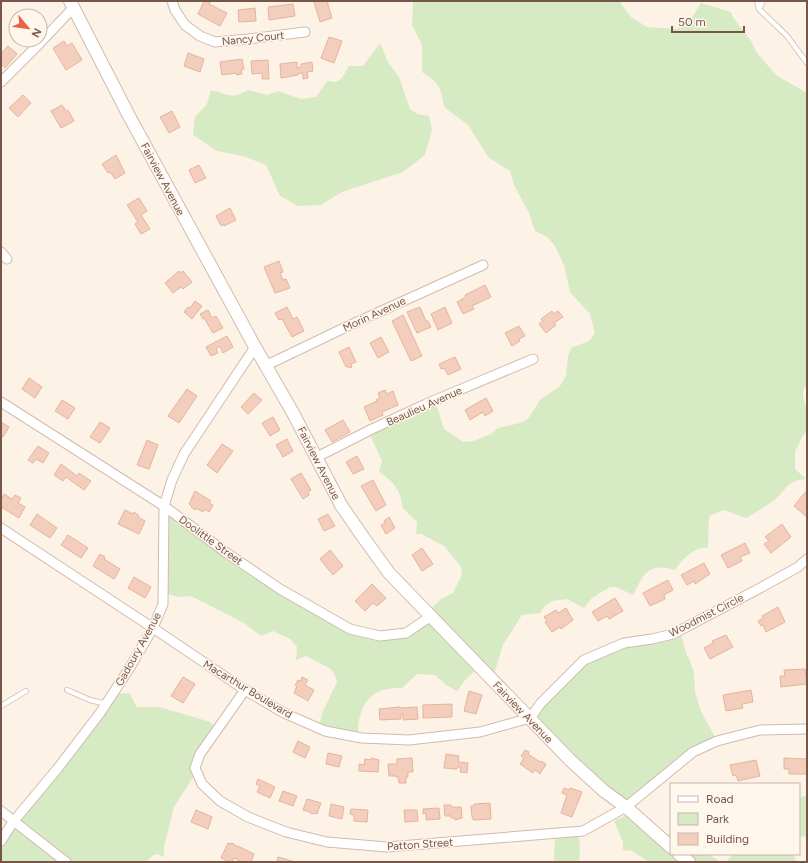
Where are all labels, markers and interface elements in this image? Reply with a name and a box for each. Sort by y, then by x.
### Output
north arrow [8,8,48,48]
scale bar [672,8,744,34]
text: 50 m [678,15,706,29]
text: N [29,26,44,39]
street label: Nancy Court [221,29,285,48]
street label: Fairview Avenue [138,141,187,218]
street label: Morin Avenue [341,294,408,335]
street label: Beaulieu Avenue [384,384,464,429]
street label: Fairview Avenue [294,424,343,502]
street label: Doolittle Street [176,513,245,568]
street label: Woodmist Circle [667,591,746,640]
street label: Gadoury Avenue [113,610,164,688]
street label: Macarthur Boulevard [201,658,295,721]
street label: Fairview Avenue [490,679,555,746]
legend [670,783,800,855]
text: Road [706,792,734,806]
text: Park [706,812,729,826]
text: Building [706,832,749,846]
street label: Patton Street [387,836,454,853]

